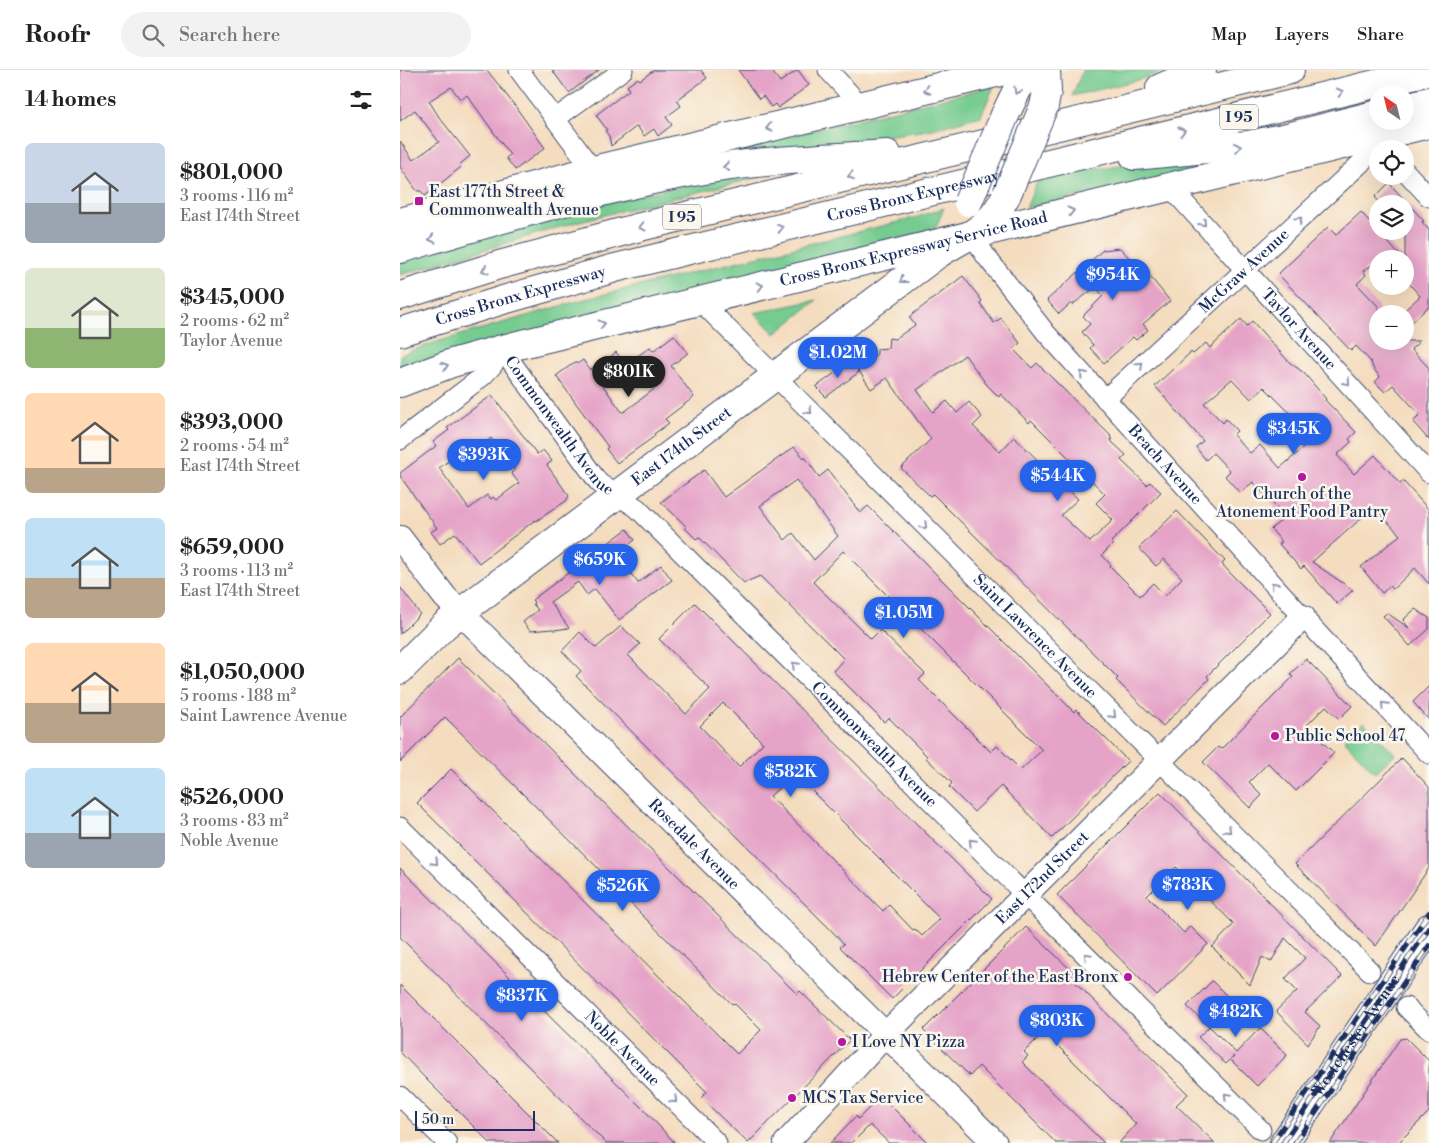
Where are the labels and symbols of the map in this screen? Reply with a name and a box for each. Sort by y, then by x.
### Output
one-way arrow [923,84,932,95]
one-way arrow [1013,85,1023,94]
north arrow [1369,85,1414,130]
one-way arrow [1336,87,1345,98]
road number: I 95 [1220,104,1258,130]
one-way arrow [765,122,774,133]
one-way arrow [1178,126,1186,136]
one-way arrow [1234,142,1242,153]
one-way arrow [721,161,729,172]
street label: Cross Bronx Expressway [825,165,1001,226]
one-way arrow [847,171,855,181]
place label: East 177th Street & Commonwealth Avenue [429,182,599,220]
marker: East 177th Street & Commonwealth Avenue [413,195,425,207]
road number: I 95 [663,204,701,230]
one-way arrow [1067,206,1076,217]
street label: Cross Bronx Expressway Service Road [778,207,1049,291]
one-way arrow [1197,217,1206,226]
one-way arrow [1293,217,1302,226]
one-way arrow [638,221,646,231]
one-way arrow [776,223,785,234]
street label: McGraw Avenue [1195,224,1293,318]
one-way arrow [429,234,437,244]
pin: $954K [1078,258,1148,301]
street label: Cross Bronx Expressway [433,261,608,330]
one-way arrow [481,264,490,274]
one-way arrow [900,274,909,282]
one-way arrow [756,281,765,292]
street label: Taylor Avenue [1257,284,1341,374]
one-way arrow [598,319,607,330]
pin: $1.02M [797,336,879,379]
street label: Commonwealth Avenue [500,352,617,500]
pin: $801K [594,356,664,398]
one-way arrow [441,362,449,372]
one-way arrow [1135,362,1144,371]
one-way arrow [1080,371,1089,380]
one-way arrow [1341,377,1350,386]
street label: East 174th Street [627,402,736,491]
one-way arrow [803,405,812,414]
pin: $345K [1259,412,1329,455]
street label: Beach Avenue [1123,420,1207,509]
pin: $393K [449,438,519,481]
pin: $544K [1023,460,1093,502]
marker: Church of the Atonement Food Pantry [1296,471,1308,483]
place label: Church of the Atonement Food Pantry [1215,484,1388,522]
one-way arrow [918,520,927,529]
pin: $659K [565,544,635,586]
street label: Saint Lawrence Avenue [969,570,1101,702]
one-way arrow [1271,582,1280,591]
pin: $1.05M [863,596,945,639]
one-way arrow [791,662,800,671]
street label: Commonwealth Avenue [807,677,942,812]
one-way arrow [1381,702,1390,711]
one-way arrow [1107,709,1116,718]
place label: Public School 47 [1285,726,1405,746]
marker: Public School 47 [1269,730,1281,742]
pin: $582K [756,756,826,798]
street label: Rosedale Avenue [644,794,744,894]
one-way arrow [1222,824,1231,833]
street label: East 172nd Street [991,827,1093,929]
one-way arrow [968,839,977,848]
one-way arrow [429,856,438,865]
pin: $783K [1153,868,1223,911]
pin: $526K [588,870,658,912]
one-way arrow [1084,953,1093,962]
place label: Hebrew Center of the East Bronx [882,967,1119,987]
street label: Westchester Avenue [1307,970,1405,1101]
marker: Hebrew Center of the East Bronx [1122,971,1134,983]
pin: $837K [487,980,557,1022]
pin: $482K [1201,996,1271,1038]
pin: $803K [1022,1004,1092,1047]
street label: Noble Avenue [580,1007,664,1091]
place label: I Love NY Pizza [852,1032,966,1052]
marker: I Love NY Pizza [836,1036,848,1048]
place label: MCS Tax Service [802,1088,924,1108]
marker: MCS Tax Service [786,1092,798,1104]
one-way arrow [1224,1093,1233,1102]
one-way arrow [668,1094,677,1103]
scale bar [415,1108,535,1131]

